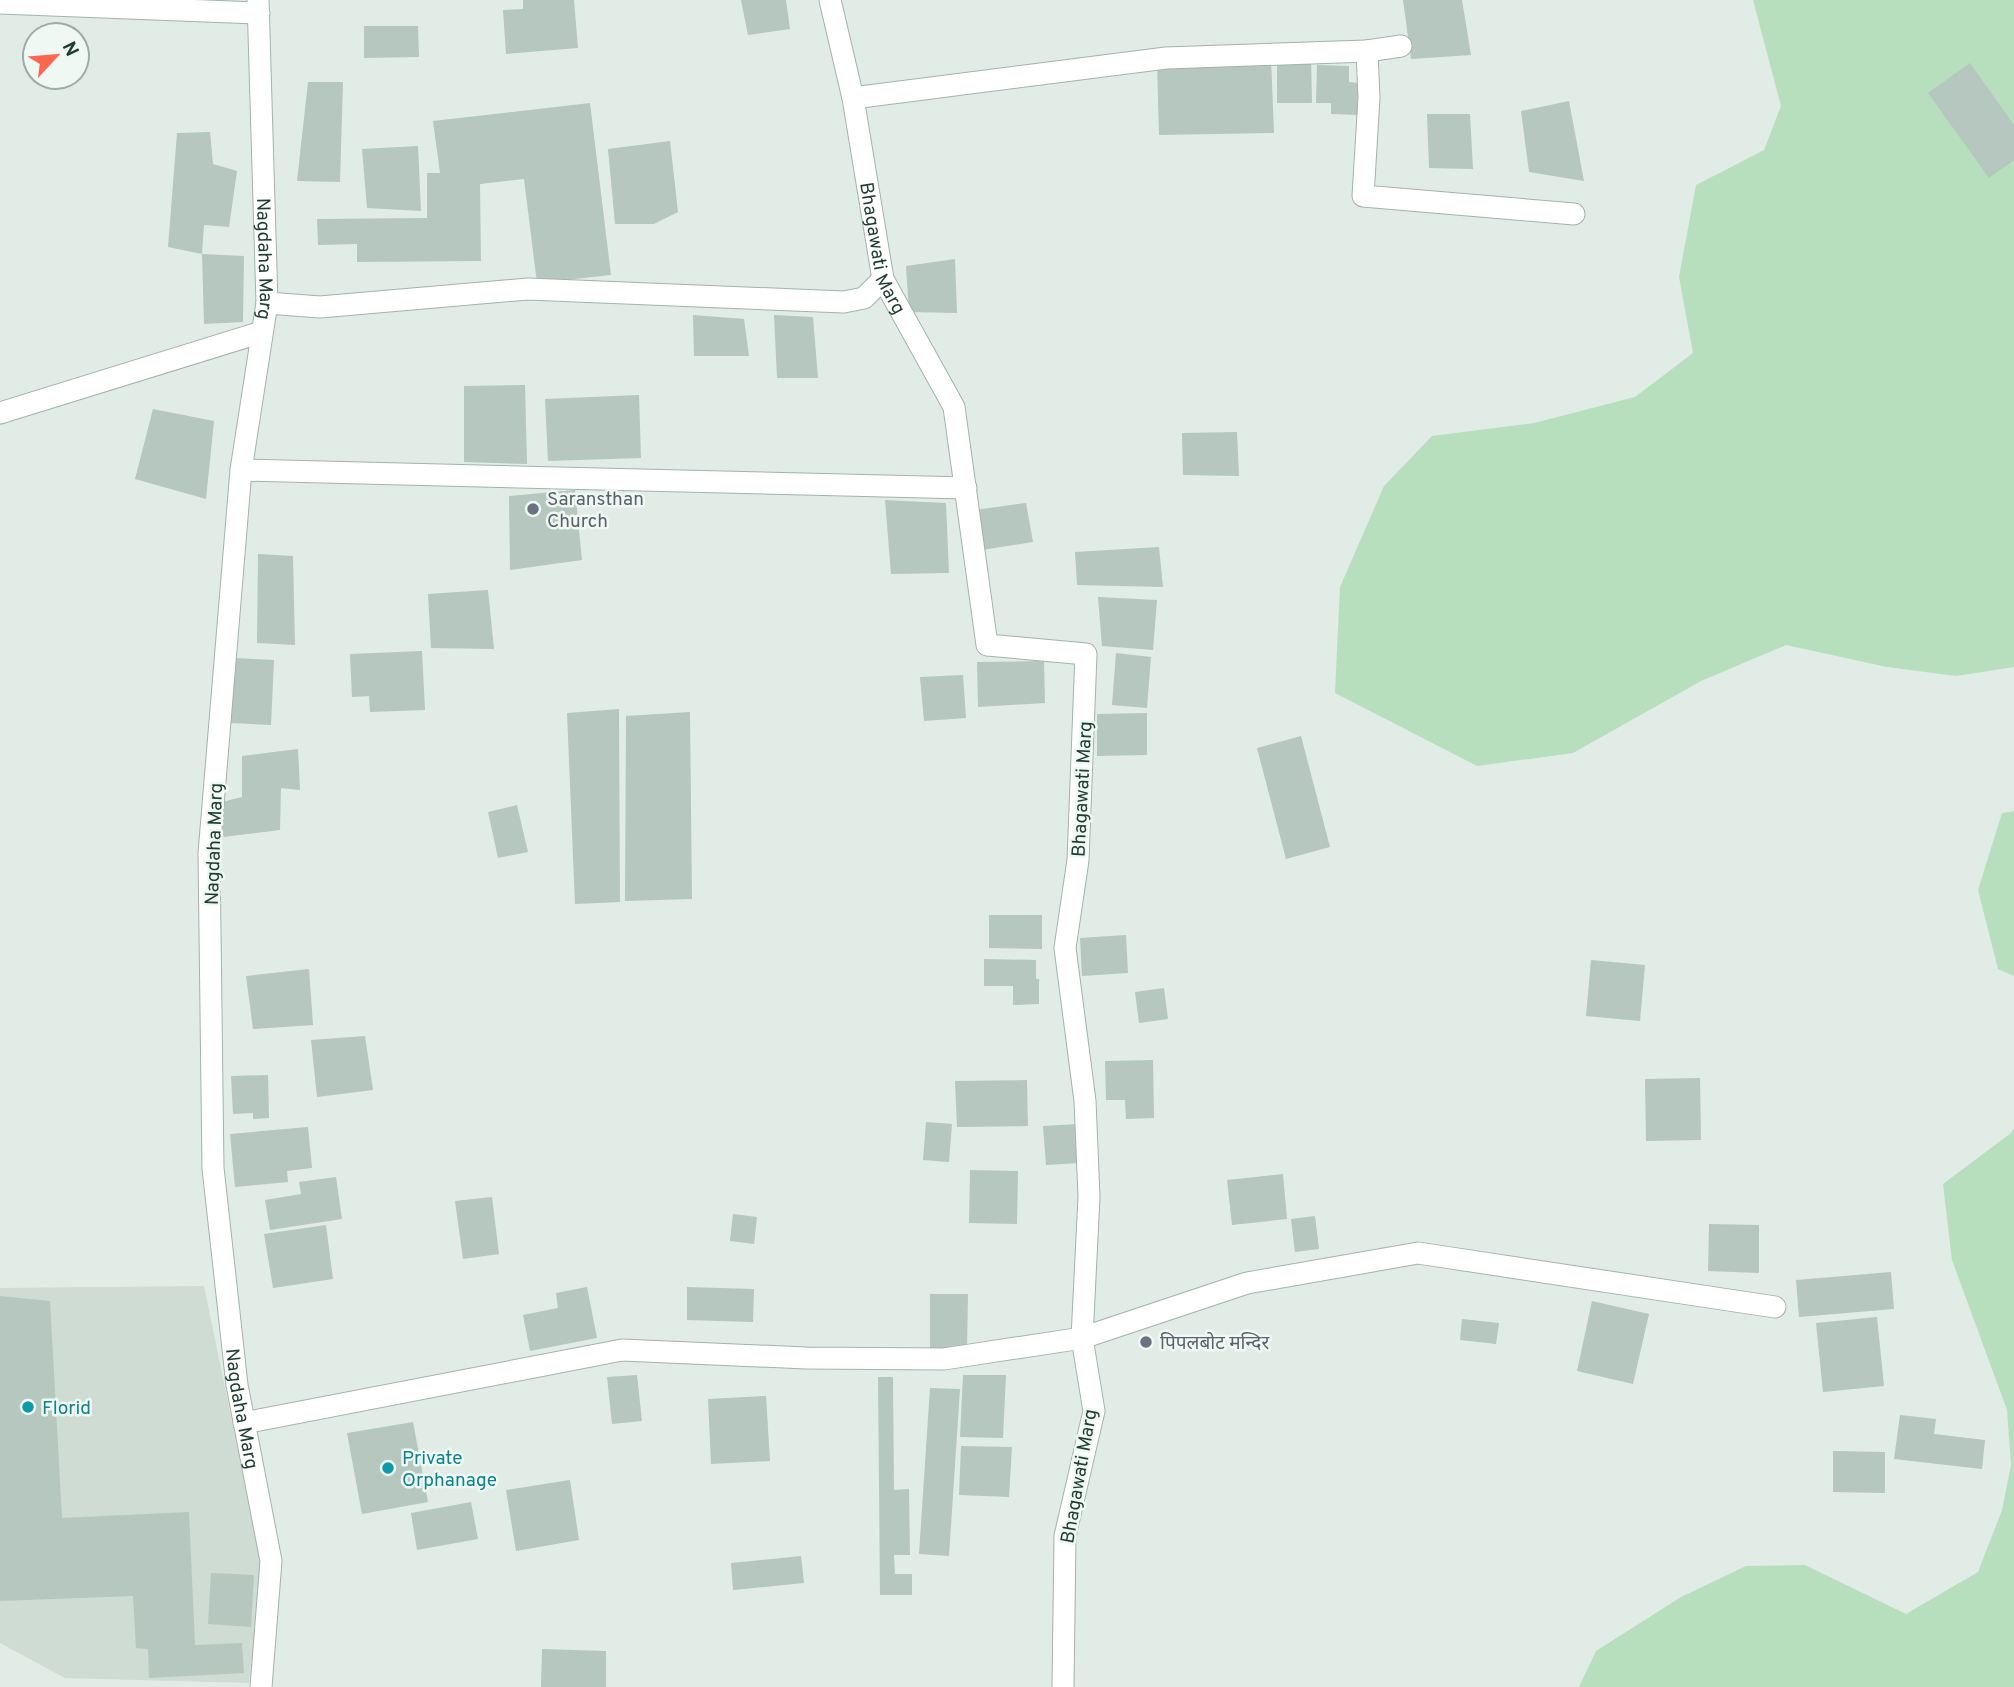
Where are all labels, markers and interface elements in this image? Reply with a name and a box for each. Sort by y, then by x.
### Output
north arrow [21,21,91,91]
text: N [56,38,83,61]
street label: Bhagawati Marg [853,181,910,319]
street label: Nagdaha Marg [250,197,277,321]
place label: Saransthan Church [547,488,644,534]
marker: Saransthan Church [525,501,541,517]
street label: Bhagawati Marg [1067,721,1099,858]
street label: Nagdaha Marg [201,783,229,906]
place label: पिपलबोट मन्दिर [1160,1332,1270,1356]
marker: पिपलबोट मन्दिर [1138,1334,1154,1350]
street label: Nagdaha Marg [219,1347,263,1471]
place label: Florid [42,1397,91,1421]
marker: Florid [20,1399,36,1415]
street label: Bhagawati Marg [1056,1407,1104,1545]
place label: Private Orphanage [402,1447,497,1493]
marker: Private Orphanage [380,1460,396,1476]

